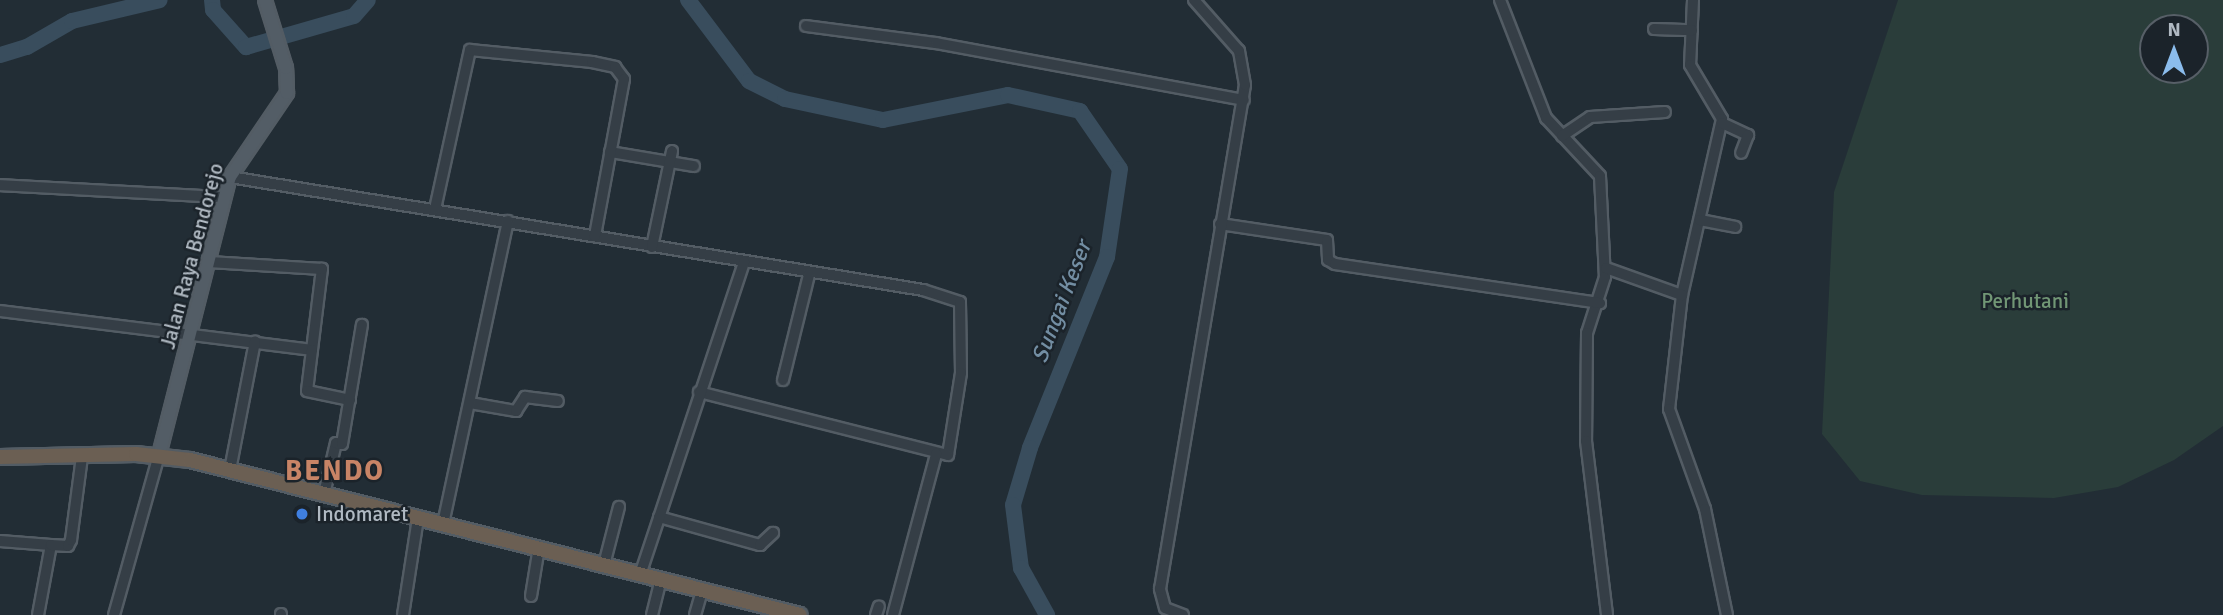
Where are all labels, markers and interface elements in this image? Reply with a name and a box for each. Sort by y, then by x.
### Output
north arrow [2139,14,2209,84]
text: N [2167,18,2181,42]
street label: Jalan Raya Bendorejo [155,160,229,352]
water label: Sungai Keser [1026,237,1098,367]
park label: Perhutani [1981,288,2069,314]
district label: BENDO [286,454,384,488]
place label: Indomaret [316,501,408,527]
marker: Indomaret [294,506,310,522]

